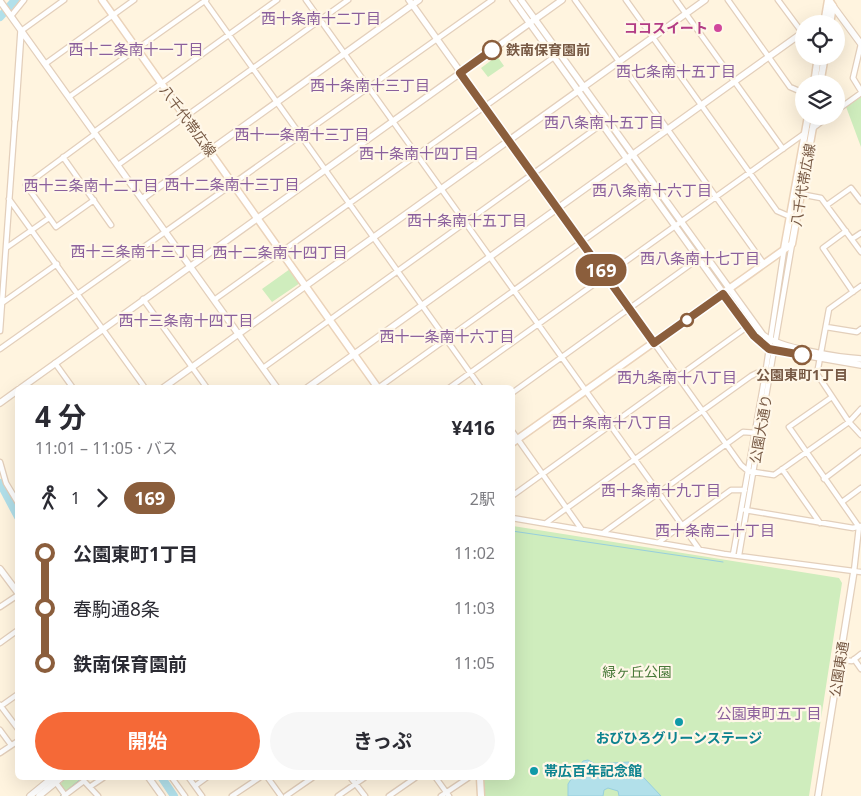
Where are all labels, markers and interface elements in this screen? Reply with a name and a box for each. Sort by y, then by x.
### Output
district label: 西十条南十二丁目 [261,8,381,28]
map controls [795,15,845,125]
button: locate [795,15,845,65]
place label: ココスイート [624,18,708,37]
marker: ココスイート [712,22,724,34]
district label: 西十二条南十一丁目 [68,39,204,59]
marker: 鉄南保育園前 [482,40,502,60]
place label: 鉄南保育園前 [506,40,590,59]
district label: 西七条南十五丁目 [616,61,736,81]
district label: 西十条南十三丁目 [310,75,430,95]
button: layers [795,75,845,125]
street label: 八千代帯広線 [156,81,221,160]
district label: 西八条南十五丁目 [544,112,664,132]
district label: 西十一条南十三丁目 [234,124,370,144]
street label: 八千代帯広線 [786,142,819,228]
district label: 西十条南十四丁目 [359,143,479,163]
district label: 西十二条南十三丁目 [164,174,300,194]
district label: 西十三条南十二丁目 [23,175,159,195]
district label: 西八条南十六丁目 [592,180,712,200]
district label: 西十条南十五丁目 [407,210,527,230]
district label: 西十三条南十三丁目 [70,241,206,261]
district label: 西十二条南十四丁目 [212,242,348,262]
district label: 西八条南十七丁目 [640,248,760,268]
line badge: 169 [572,254,630,286]
text: 169 [586,258,616,282]
district label: 西十三条南十四丁目 [118,310,254,330]
unlabelled marker [680,313,694,327]
district label: 西十一条南十六丁目 [379,326,515,346]
marker: 公園東町1丁目 [792,345,812,365]
place label: 公園東町1丁目 [756,365,848,384]
district label: 西九条南十八丁目 [617,367,737,387]
street label: 公園大通り [745,393,776,465]
text: 4 分 [35,397,86,435]
district label: 西十条南十八丁目 [552,412,672,432]
text: ¥416 [452,415,495,441]
text: 11:01 – 11:05 · バス [35,437,178,459]
district label: 西十条南十九丁目 [601,480,721,500]
icon: walk [35,484,63,512]
icon: forward [88,484,116,512]
text: 169 [134,486,165,510]
text: 1 [71,487,80,509]
text: 2駅 [470,488,495,510]
district label: 西十条南二十丁目 [655,520,775,540]
text: 公園東町1丁目 [73,541,198,567]
text: 11:02 [454,542,495,564]
text: 春駒通8条 [73,596,160,622]
text: 11:03 [454,597,495,619]
street label: 公園東通 [825,640,852,698]
text: 鉄南保育園前 [73,651,187,677]
text: 11:05 [454,652,495,674]
park label: 緑ヶ丘公園 [602,662,672,681]
district label: 公園東町五丁目 [716,703,822,723]
button: 開始 [35,712,260,770]
button: きっぷ [270,712,495,770]
marker: おびひろグリーンステージ [673,716,685,728]
place label: おびひろグリーンステージ [596,728,762,747]
place label: 帯広百年記念館 [544,761,642,780]
marker: 帯広百年記念館 [528,765,540,777]

